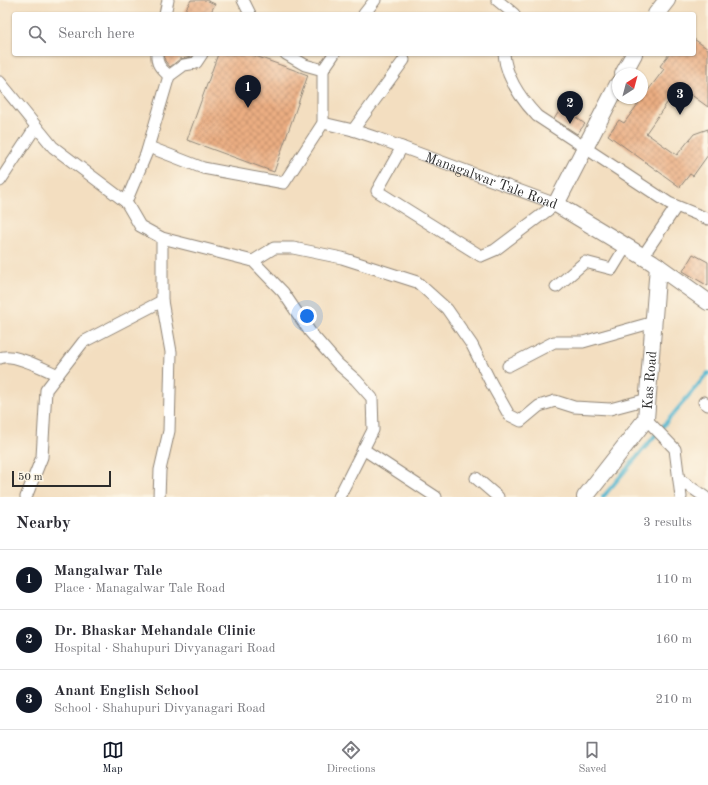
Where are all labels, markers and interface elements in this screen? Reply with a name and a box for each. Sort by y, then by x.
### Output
search box [12,12,696,56]
icon: search [26,23,48,45]
text: Search here [58,27,135,42]
north arrow [612,68,648,104]
pin: 1 [235,75,261,108]
pin: 3 [667,82,693,115]
pin: 2 [557,91,583,124]
street label: Managalwar Tale Road [423,150,559,212]
your location [297,306,317,326]
street label: Kas Road [641,350,659,410]
scale bar [12,469,111,488]
text: 50 m [18,472,43,483]
text: Nearby [16,515,71,532]
text: 3 results [643,516,692,529]
text: Mangalwar Tale [54,564,162,579]
text: 1 [25,573,33,586]
text: 110 m [655,573,692,586]
text: Place · Managalwar Tale Road [54,582,225,595]
text: Dr. Bhaskar Mehandale Clinic [54,624,256,639]
text: 2 [25,633,33,646]
text: 160 m [655,633,692,646]
text: Hospital · Shahupuri Divyanagari Road [54,642,275,655]
text: Anant English School [54,684,199,699]
text: 3 [25,693,33,706]
text: 210 m [655,693,692,706]
text: School · Shahupuri Divyanagari Road [54,702,266,715]
tab: Map [102,739,124,777]
tab: Directions [327,739,375,777]
tab: Saved [578,739,606,777]

